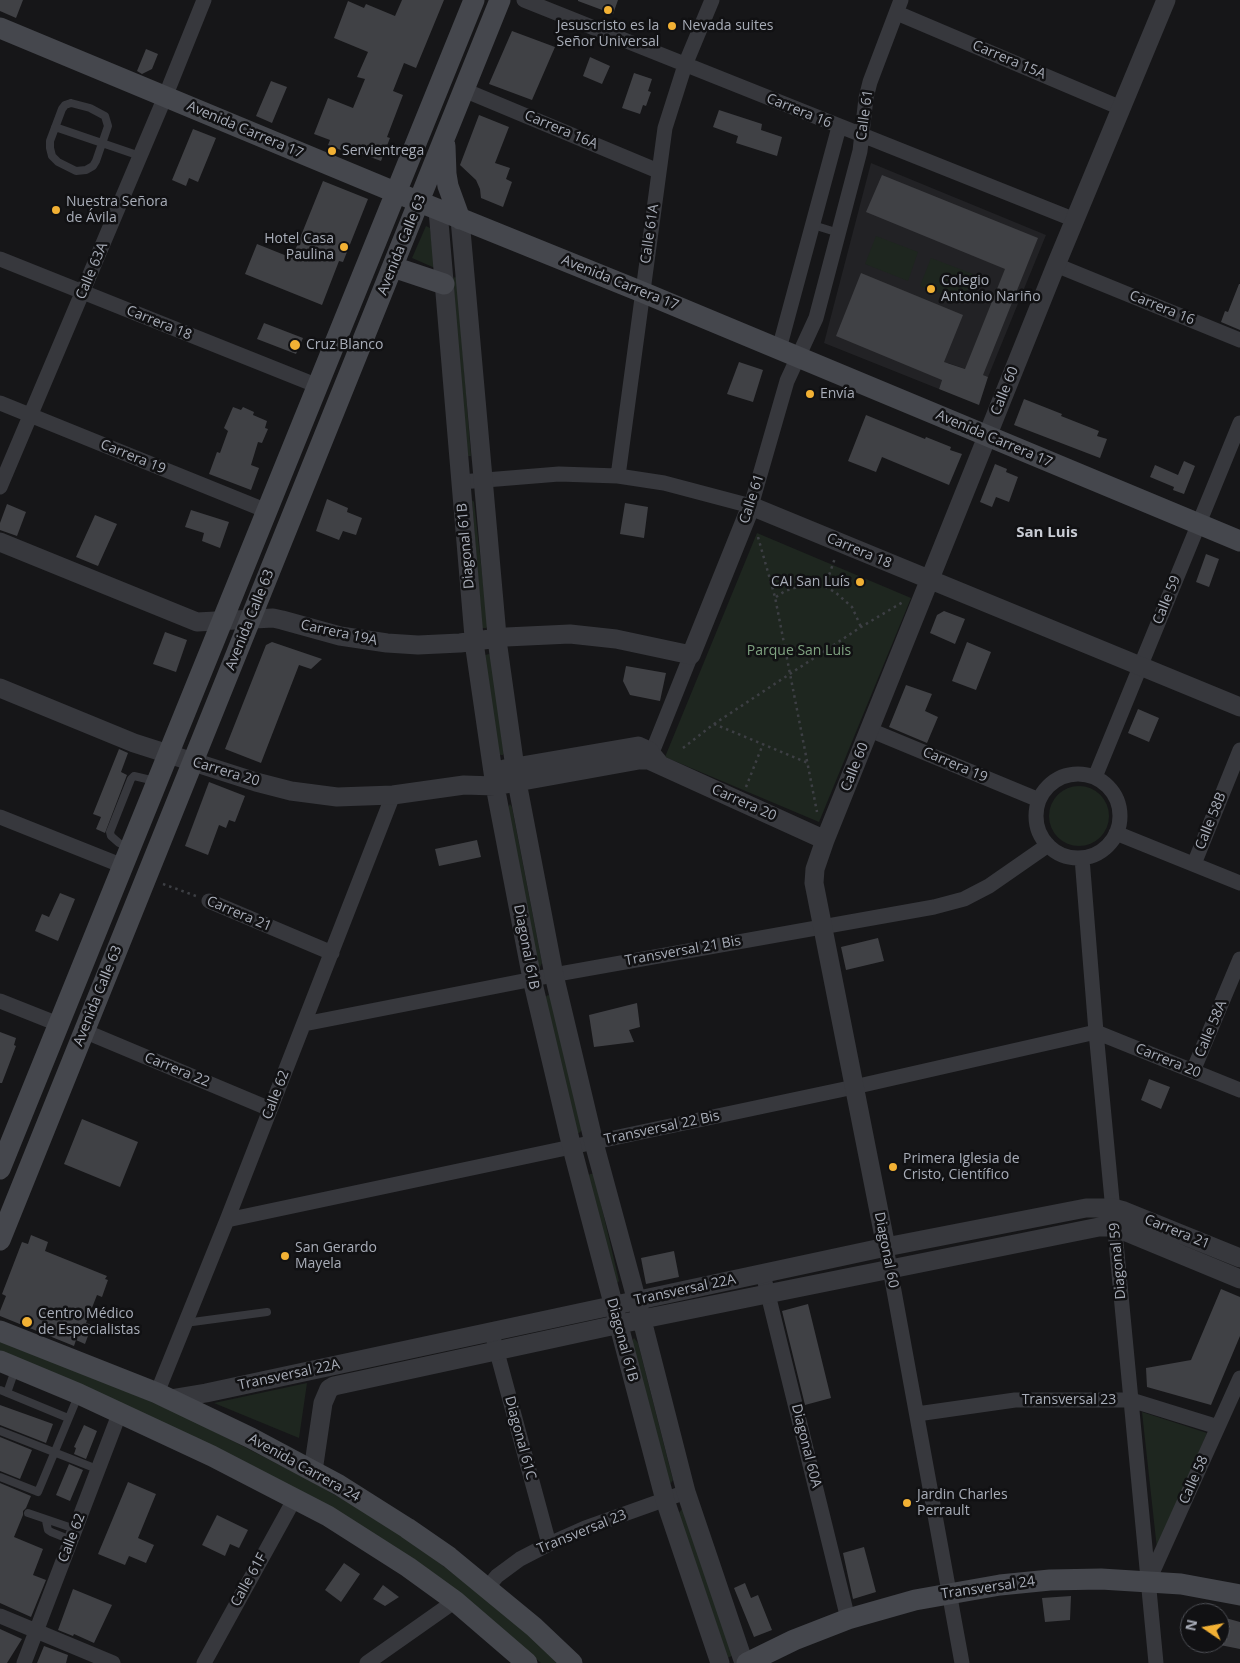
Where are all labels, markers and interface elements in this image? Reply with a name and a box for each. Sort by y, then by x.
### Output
marker: Jesuscristo es la Señor Universal [602,4,614,16]
place label: Jesuscristo es la Señor Universal [557,18,659,50]
place label: Nevada suites [682,18,773,34]
marker: Nevada suites [666,20,678,32]
street label: Carrera 15A [970,37,1048,83]
street label: Calle 61 [853,88,877,142]
street label: Carrera 16 [764,90,834,132]
street label: Avenida Carrera 17 [184,98,306,162]
street label: Carrera 16A [522,107,600,153]
place label: Servientrega [342,143,424,159]
marker: Servientrega [326,145,338,157]
street label: Avenida Calle 63 [374,192,430,298]
place label: Nuestra Señora de Ávila [66,194,168,226]
street label: Calle 61A [638,203,662,265]
marker: Nuestra Señora de Ávila [50,204,62,216]
place label: Hotel Casa Paulina [264,231,334,264]
street label: Calle 63A [73,240,111,302]
marker: Hotel Casa Paulina [338,241,350,253]
street label: Avenida Carrera 17 [559,252,681,314]
place label: Colegio Antonio Nariño [941,273,1041,306]
marker: Colegio Antonio Nariño [925,283,937,295]
street label: Carrera 16 [1127,287,1197,329]
street label: Carrera 18 [124,302,194,344]
place label: Cruz Blanco [306,337,383,353]
marker: Cruz Blanco [288,338,302,352]
street label: Calle 60 [988,364,1022,418]
place label: Envía [820,386,855,402]
marker: Envía [804,388,816,400]
street label: Avenida Carrera 17 [933,407,1055,471]
street label: Carrera 19 [98,436,168,478]
street label: Calle 61 [736,472,768,526]
street label: Diagonal 61B [454,502,478,590]
district label: San Luis [1016,524,1078,542]
street label: Carrera 18 [824,530,894,572]
street label: Avenida Calle 63 [222,567,278,673]
street label: Calle 59 [1150,573,1184,627]
place label: CAI San Luís [771,574,850,590]
marker: CAI San Luís [854,576,866,588]
street label: Carrera 19A [299,617,379,649]
park label: Parque San Luis [747,643,851,659]
street label: Calle 60 [838,740,872,794]
street label: Carrera 19 [920,744,990,786]
street label: Carrera 20 [191,754,261,790]
street label: Carrera 20 [709,781,779,825]
street label: Calle 58B [1192,790,1230,852]
street label: Carrera 21 [204,893,274,935]
street label: Diagonal 61B [510,903,542,991]
street label: Transversal 21 Bis [624,933,742,969]
street label: Avenida Calle 63 [70,943,126,1049]
street label: Calle 58A [1192,998,1230,1060]
street label: Carrera 20 [1133,1040,1203,1082]
street label: Carrera 22 [142,1049,212,1091]
street label: Calle 62 [259,1068,293,1122]
street label: Transversal 22 Bis [603,1108,721,1148]
place label: Primera Iglesia de Cristo, Científico [903,1151,1020,1184]
marker: Primera Iglesia de Cristo, Científico [887,1161,899,1173]
street label: Diagonal 60 [870,1211,902,1289]
street label: Carrera 21 [1142,1211,1212,1253]
street label: Diagonal 59 [1106,1222,1130,1300]
place label: San Gerardo Mayela [295,1240,377,1272]
marker: San Gerardo Mayela [279,1250,291,1262]
street label: Transversal 22A [633,1271,737,1309]
street label: Diagonal 61B [603,1296,641,1384]
place label: Centro Médico de Especialistas [38,1306,140,1338]
marker: Centro Médico de Especialistas [20,1315,34,1329]
street label: Transversal 22A [237,1356,341,1394]
street label: Transversal 23 [1022,1392,1116,1408]
street label: Diagonal 61C [501,1394,539,1482]
street label: Diagonal 60A [787,1402,825,1490]
street label: Avenida Carrera 24 [245,1430,363,1506]
street label: Calle 58 [1176,1453,1212,1507]
place label: Jardin Charles Perrault [917,1487,1008,1520]
marker: Jardin Charles Perrault [901,1497,913,1509]
street label: Transversal 23 [535,1506,629,1558]
street label: Calle 62 [55,1511,89,1565]
street label: Calle 61F [227,1550,271,1610]
street label: Transversal 24 [940,1573,1036,1603]
north arrow [1180,1603,1230,1653]
text: N [1180,1617,1201,1633]

